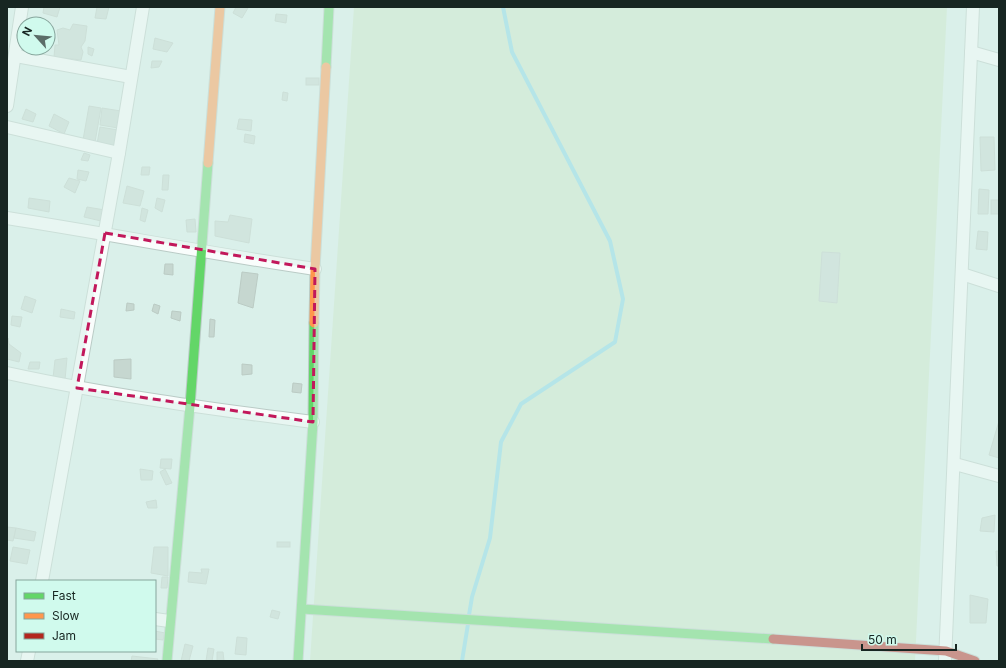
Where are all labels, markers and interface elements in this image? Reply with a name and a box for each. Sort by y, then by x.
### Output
north arrow [16,16,56,56]
text: N [19,25,35,38]
legend [16,580,156,652]
text: Fast [52,588,76,603]
text: Slow [52,608,80,623]
scale bar [862,626,956,652]
text: Jam [52,628,76,643]
text: 50 m [868,632,897,647]

